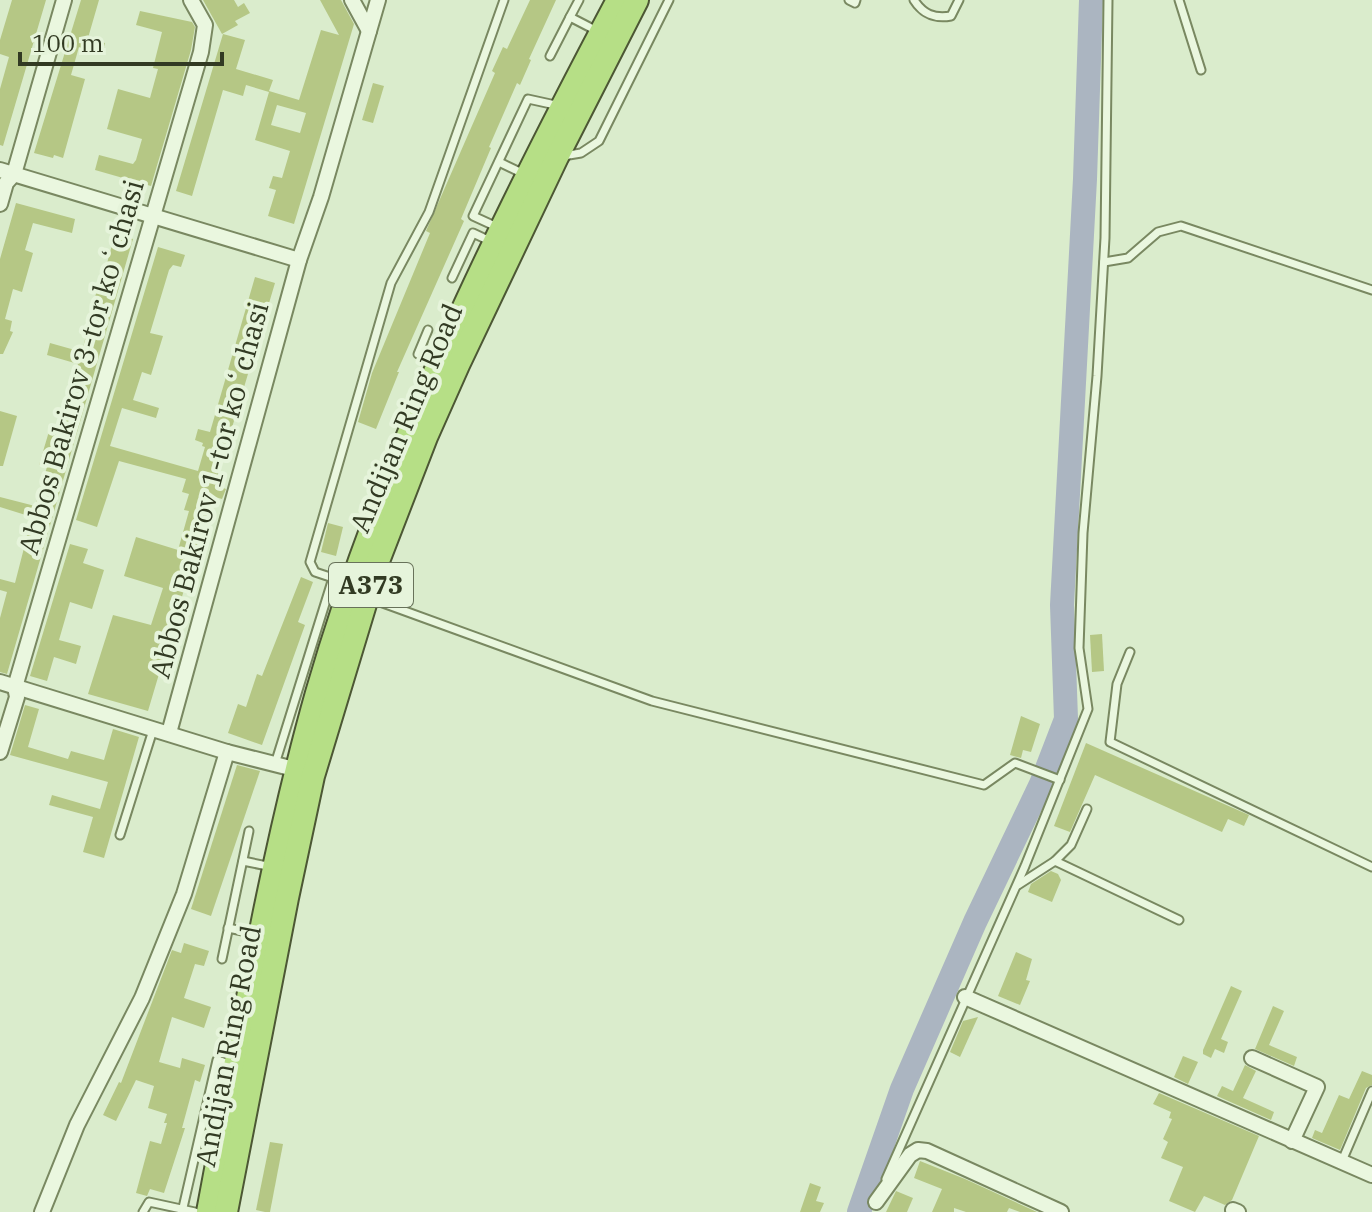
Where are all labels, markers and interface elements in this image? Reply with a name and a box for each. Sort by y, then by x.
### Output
scale bar [20,16,222,66]
text: 100 m [32,27,104,59]
street label: Abbos Bakirov 3-tor koʻchasi [9,175,152,559]
street label: Abbos Bakirov 1-tor koʻchasi [140,298,277,682]
street label: Andijan Ring Road [341,298,470,538]
road number: A373 [329,563,413,607]
street label: Andijan Ring Road [186,922,269,1170]

